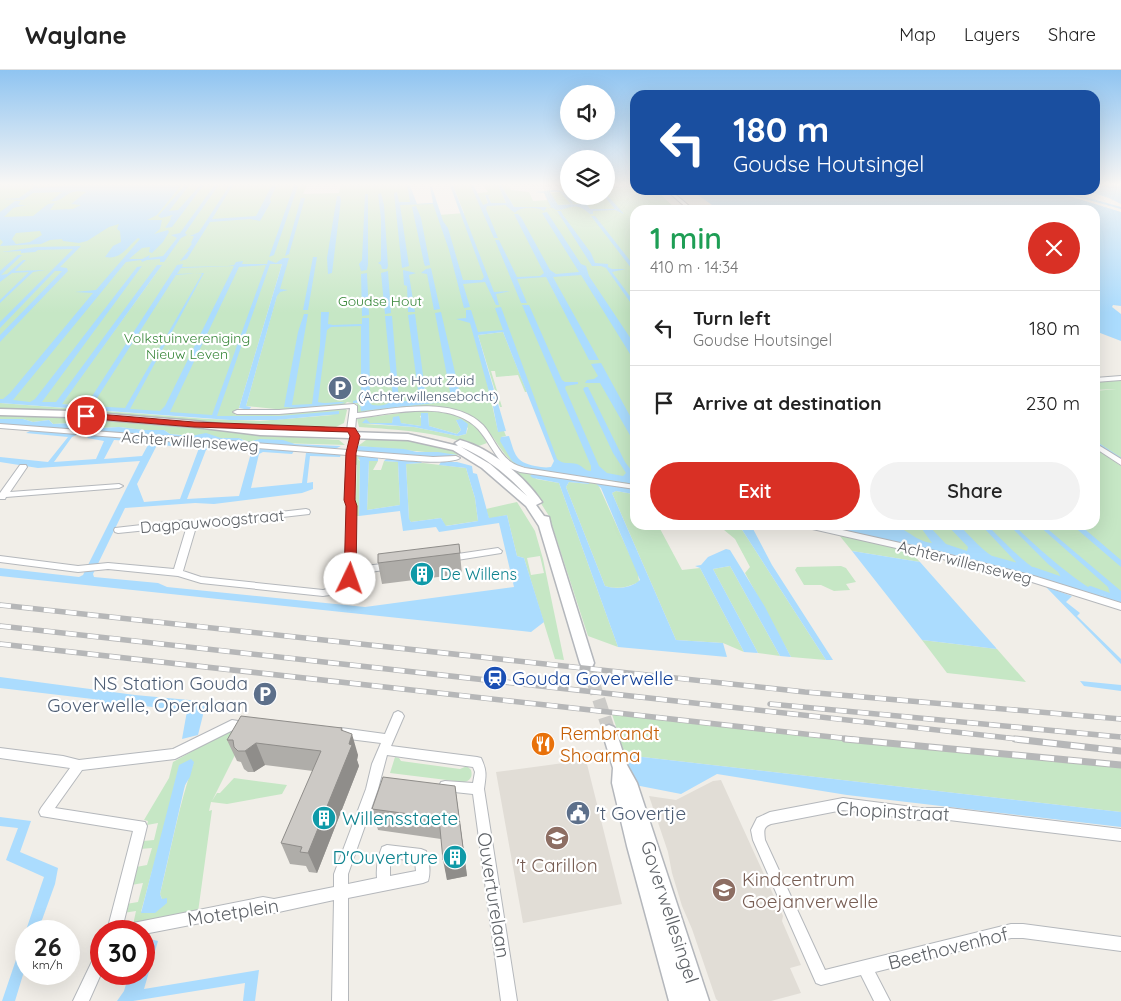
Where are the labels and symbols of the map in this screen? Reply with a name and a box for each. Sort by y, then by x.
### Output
park label: Goudse Hout [338,292,422,310]
park label: Volkstuinvereniging Nieuw Leven [124,329,250,363]
place label: Goudse Hout Zuid (Achterwillensebocht) [358,371,499,405]
parking icon: Goudse Hout Zuid (Achterwillensebocht) [327,375,353,401]
pin [65,395,107,437]
street label: Achterwillenseweg [121,426,259,456]
street label: Dagpauwoogstraat [139,505,285,537]
street label: Achterwillenseweg [896,536,1034,588]
position arrow [323,552,375,604]
building icon: De Willens [409,561,435,587]
place label: De Willens [440,564,517,584]
station icon: Gouda Goverwelle [482,665,508,691]
place label: Gouda Goverwelle [512,666,674,690]
place label: NS Station Gouda Goverwelle, Operalaan [47,671,248,717]
parking icon: NS Station Gouda Goverwelle, Operalaan [252,681,278,707]
place label: Rembrandt Shoarma [560,721,660,767]
restaurant icon: Rembrandt Shoarma [530,731,556,757]
street label: Chopinstraat [836,796,950,826]
public building icon: 't Govertje [565,800,591,826]
place label: 't Govertje [596,801,686,825]
building icon: Willensstaete [311,805,337,831]
place label: Willensstaete [342,806,458,830]
school or university icon: 't Carillon [544,825,570,851]
street label: Ouverturelaan [472,830,516,960]
street label: Goverwellesingel [636,838,704,986]
building icon: D'Ouverture [442,844,468,870]
place label: D'Ouverture [332,845,438,869]
place label: 't Carillon [516,853,598,877]
place label: Kindcentrum Goejanverwelle [742,867,878,913]
school or university icon: Kindcentrum Goejanverwelle [711,877,737,903]
street label: Motetplein [186,893,280,931]
speed limit sign: 30 [90,920,155,985]
street label: Beethovenhof [885,921,1011,975]

